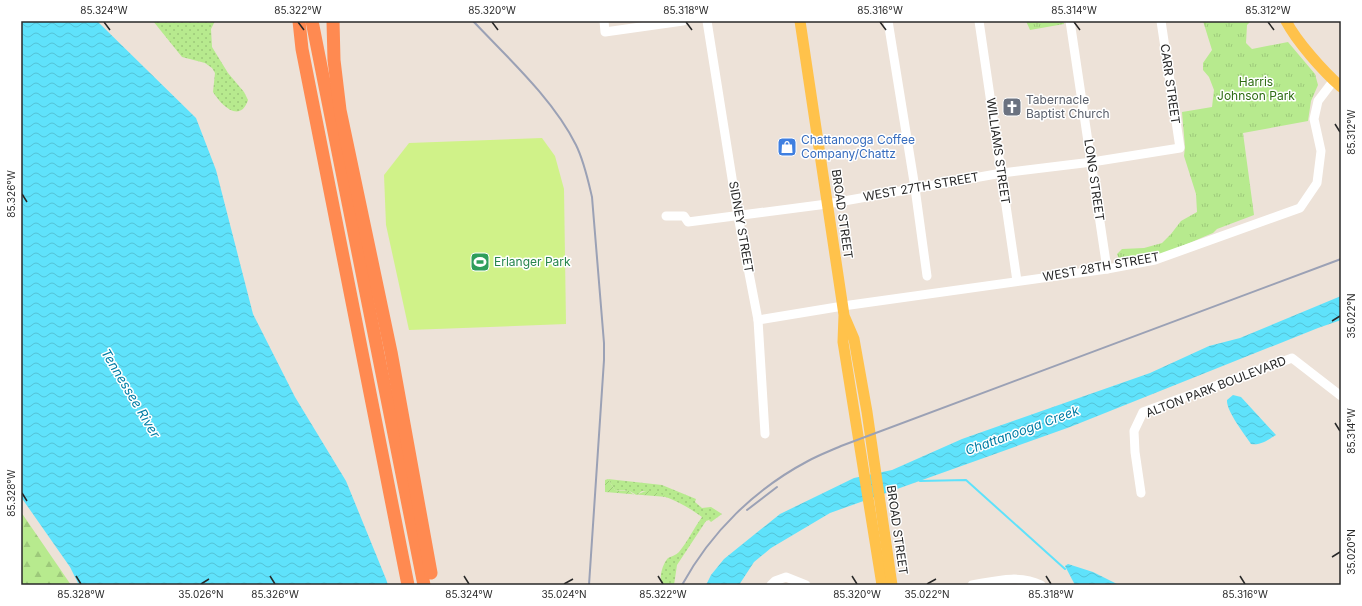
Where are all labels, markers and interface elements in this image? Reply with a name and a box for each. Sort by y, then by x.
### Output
text: 85.324°W [80,4,128,16]
text: 85.322°W [274,4,322,16]
text: 85.320°W [468,4,516,16]
text: 85.318°W [663,4,709,16]
text: 85.316°W [857,4,903,16]
text: 85.314°W [1051,4,1097,16]
text: 85.312°W [1245,4,1291,16]
street label: CARR STREET [1157,43,1184,125]
park label: Harris Johnson Park [1217,74,1295,103]
place label: Tabernacle Baptist Church [1026,92,1110,121]
church icon: Tabernacle Baptist Church [1001,96,1023,118]
street label: WILLIAMS STREET [984,97,1013,205]
text: 85.312°W [1345,109,1357,155]
place label: Chattanooga Coffee Company/Chattz [801,132,915,161]
shop icon: Chattanooga Coffee Company/Chattz [776,136,798,158]
street label: LONG STREET [1081,138,1108,222]
street label: BROAD STREET [829,168,856,260]
street label: WEST 27TH STREET [862,169,980,204]
text: 85.326°W [5,170,17,218]
street label: SIDNEY STREET [726,180,757,274]
street label: WEST 28TH STREET [1042,249,1161,284]
sports icon: Erlanger Park [469,251,491,273]
place label: Erlanger Park [494,254,571,269]
text: 35.022°N [1345,293,1357,339]
water label: Tennessee River [98,346,164,441]
street label: ALTON PARK BOULEVARD [1143,353,1288,420]
water label: Chattanooga Creek [963,402,1082,458]
text: 85.314°W [1345,408,1357,454]
text: 85.328°W [5,469,17,517]
street label: BROAD STREET [884,484,911,576]
text: 35.020°N [1345,529,1357,575]
text: 85.328°W [57,588,105,600]
text: 35.026°N [178,588,224,600]
text: 85.326°W [251,588,299,600]
text: 85.324°W [445,588,493,600]
text: 35.024°N [541,588,587,600]
text: 85.322°W [639,588,687,600]
text: 85.320°W [833,588,881,600]
text: 35.022°N [904,588,950,600]
text: 85.318°W [1028,588,1074,600]
text: 85.316°W [1222,588,1268,600]

